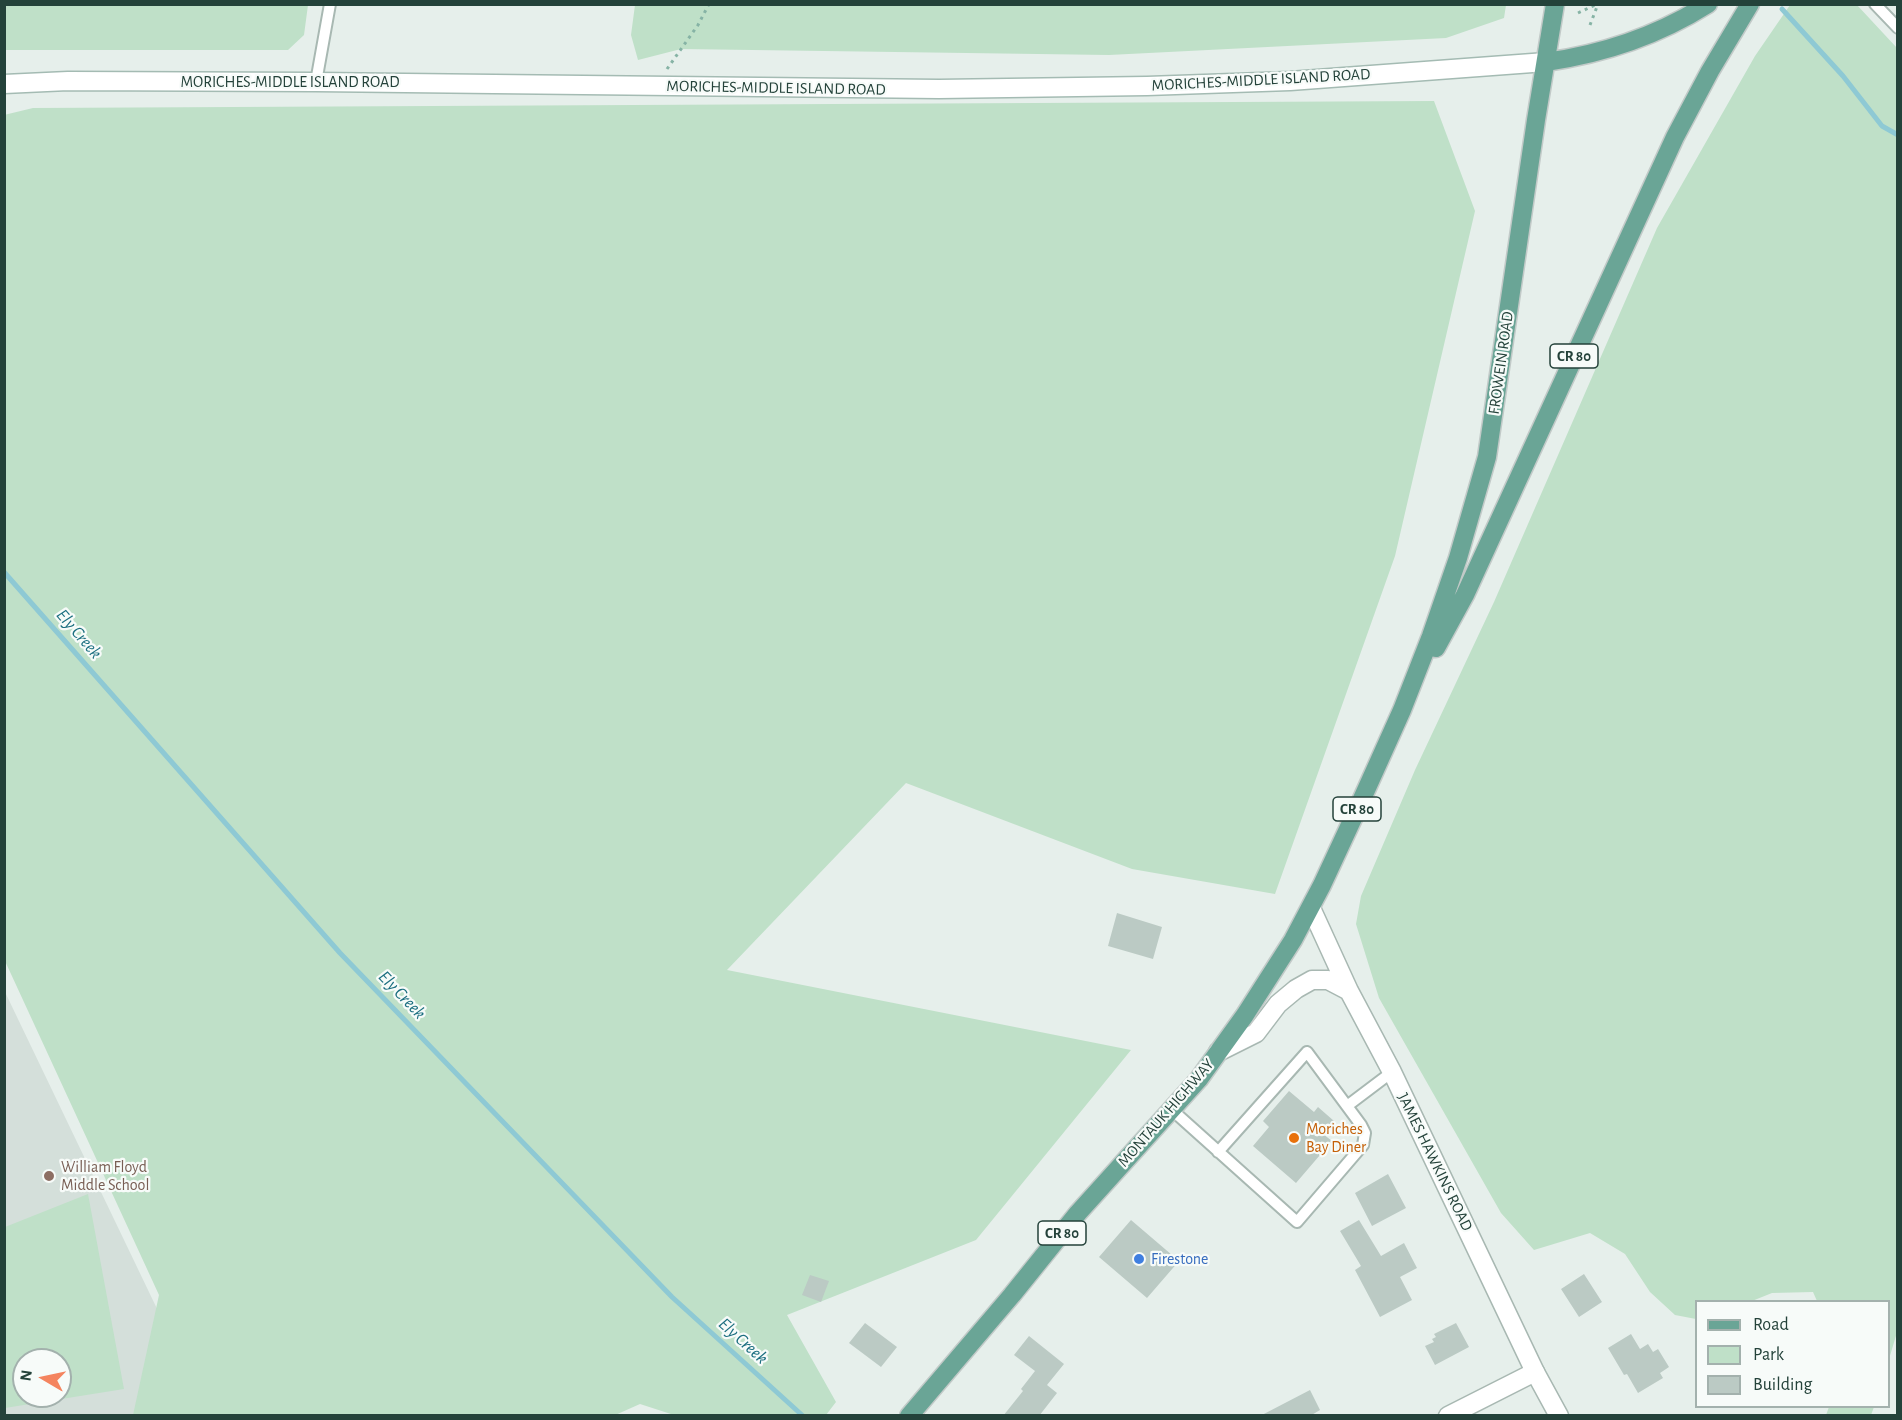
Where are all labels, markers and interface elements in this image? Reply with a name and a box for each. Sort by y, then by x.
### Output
street label: MORICHES-MIDDLE ISLAND ROAD [1151,65,1371,95]
street label: MORICHES-MIDDLE ISLAND ROAD [180,72,400,92]
street label: MORICHES-MIDDLE ISLAND ROAD [666,76,886,100]
street label: FROWEIN ROAD [1484,310,1518,416]
road number: CR 80 [1550,344,1598,368]
water label: Ely Creek [51,605,107,663]
road number: CR 80 [1333,797,1381,821]
water label: Ely Creek [374,966,430,1024]
street label: MONTAUK HIGHWAY [1114,1055,1218,1171]
street label: JAMES HAWKINS ROAD [1393,1090,1477,1234]
place label: Moriches Bay Diner [1306,1119,1366,1157]
marker: Moriches Bay Diner [1287,1131,1301,1145]
place label: William Floyd Middle School [61,1157,149,1195]
marker: William Floyd Middle School [42,1169,56,1183]
road number: CR 80 [1038,1221,1086,1245]
place label: Firestone [1151,1249,1208,1269]
marker: Firestone [1132,1252,1146,1266]
legend [1695,1300,1890,1408]
water label: Ely Creek [714,1313,772,1369]
text: Road [1753,1316,1789,1334]
text: Park [1753,1346,1784,1364]
north arrow [12,1348,72,1408]
text: N [17,1369,35,1382]
text: Building [1753,1376,1812,1394]

